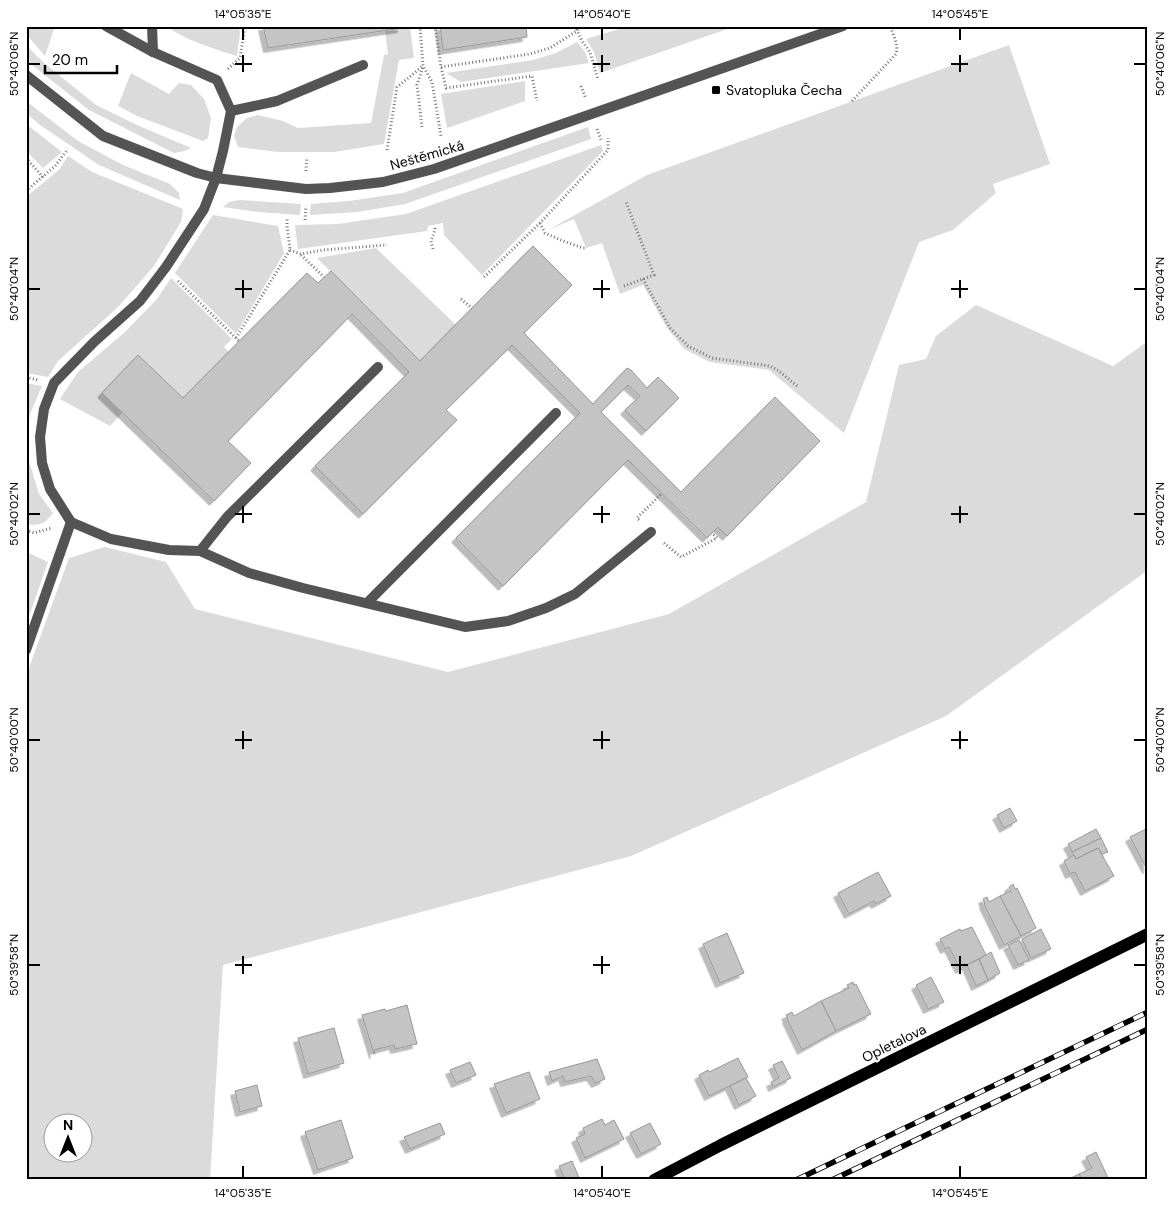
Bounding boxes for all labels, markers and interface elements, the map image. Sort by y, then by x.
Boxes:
text: 14°05'35"E [215,6,272,22]
text: 14°05'40"E [573,6,631,22]
text: 14°05'45"E [932,6,988,22]
text: 50°40'06"N [6,32,22,96]
text: 50°40'06"N [1152,32,1168,96]
scale bar [45,42,118,74]
text: 20 m [52,50,88,70]
place label: Svatopluka Čecha [726,81,842,99]
marker: Svatopluka Čecha [710,84,722,96]
street label: Neštěmická [388,136,466,174]
text: 50°40'04"N [6,257,22,321]
text: 50°40'04"N [1152,257,1168,321]
text: 50°40'02"N [6,482,22,546]
text: 50°40'02"N [1152,482,1168,546]
text: 50°40'00"N [6,707,22,773]
text: 50°40'00"N [1152,707,1168,773]
text: 50°39'58"N [6,934,22,996]
text: 50°39'58"N [1152,934,1168,996]
street label: Opletalova [859,1020,929,1066]
north arrow [42,1114,92,1164]
text: N [63,1116,73,1134]
text: 14°05'35"E [215,1185,272,1201]
text: 14°05'40"E [573,1185,631,1201]
text: 14°05'45"E [932,1185,988,1201]

